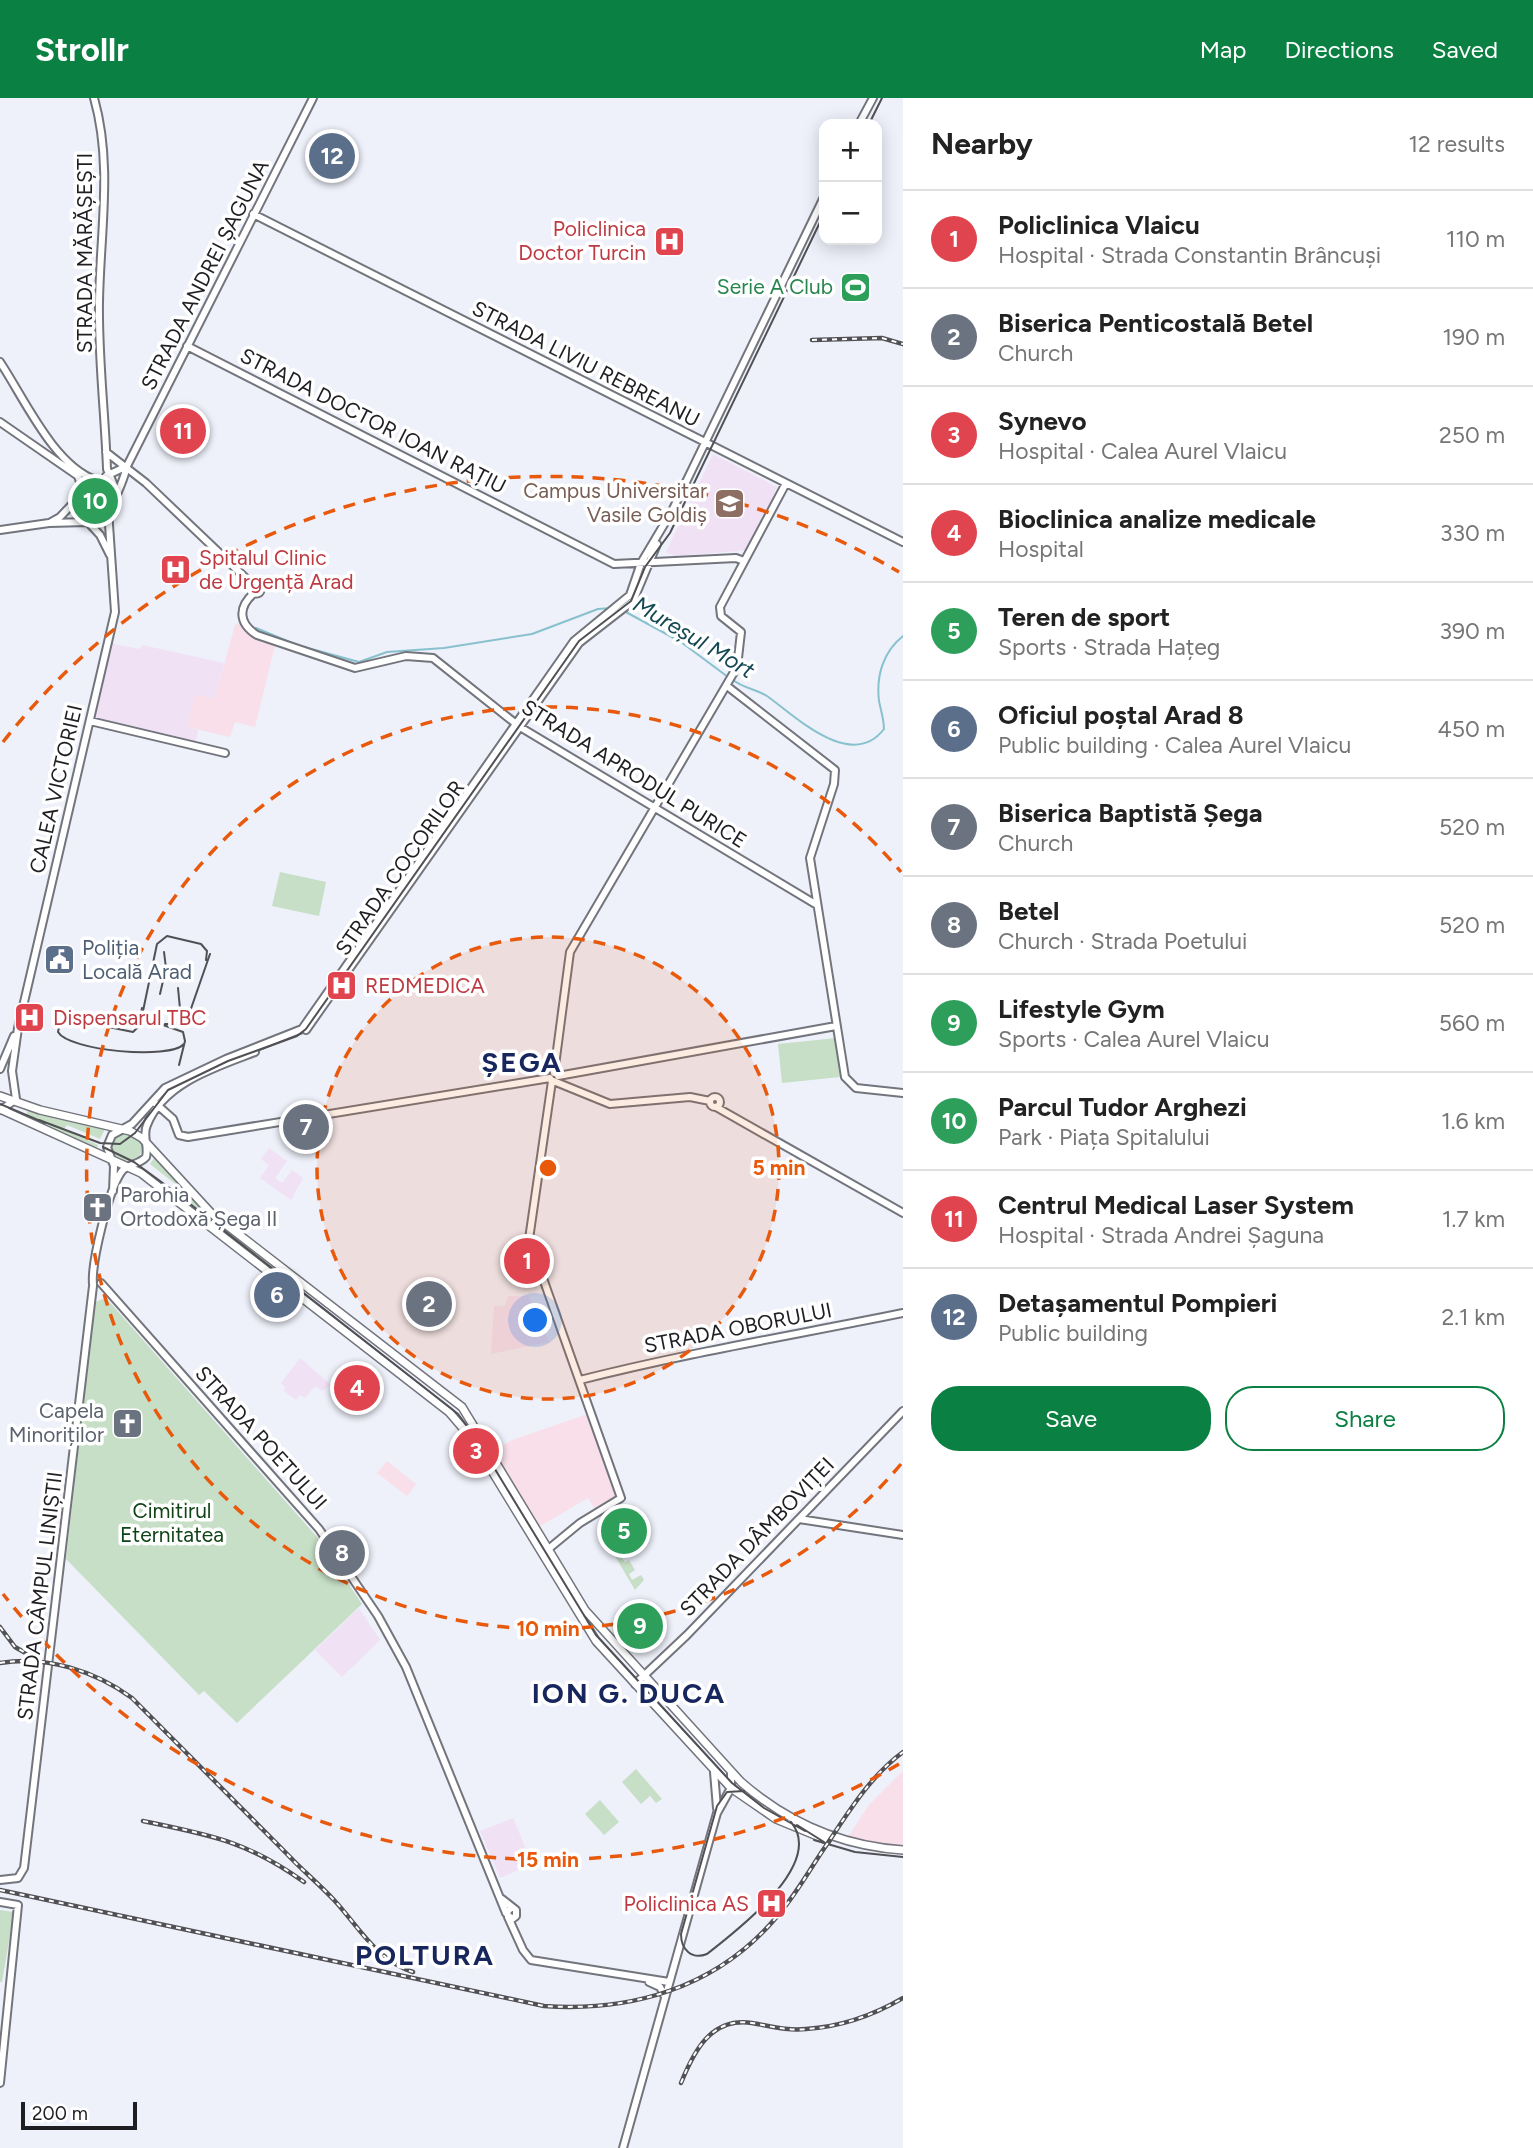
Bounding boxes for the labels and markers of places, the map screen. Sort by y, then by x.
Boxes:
pin: 12 [309,130,355,182]
place label: Policlinica Doctor Turcin [518,216,646,265]
hospital icon: Policlinica Doctor Turcin [652,224,686,258]
sports icon: Serie A Club [839,270,873,304]
place label: Serie A Club [717,274,833,299]
pin: 11 [160,405,206,457]
pin: 10 [72,475,118,527]
place label: Campus Universitar Vasile Goldiș [523,478,707,527]
school or university icon: Campus Universitar Vasile Goldiș [713,486,747,520]
place label: Spitalul Clinic de Urgență Arad [199,545,354,594]
hospital icon: Spitalul Clinic de Urgență Arad [159,553,193,587]
place label: Poliția Locală Arad [82,935,192,984]
public building icon: Poliția Locală Arad [42,943,76,977]
hospital icon: REDMEDICA [325,969,359,1003]
place label: REDMEDICA [365,973,485,998]
hospital icon: Dispensarul TBC [13,1001,47,1035]
place label: Dispensarul TBC [53,1005,206,1030]
pin: 7 [283,1101,329,1153]
centre of rings [536,1156,560,1180]
place label: Parohia Ortodoxă Șega II [120,1182,278,1231]
church icon: Parohia Ortodoxă Șega II [80,1190,114,1224]
pin: 1 [504,1235,550,1287]
pin: 6 [254,1269,300,1321]
pin: 2 [406,1278,452,1330]
pin: 4 [334,1362,380,1414]
place label: Capela Minoriților [9,1398,104,1447]
church icon: Capela Minoriților [110,1406,144,1440]
pin: 3 [453,1425,499,1477]
pin: 5 [601,1505,647,1557]
pin: 8 [319,1527,365,1579]
pin: 9 [617,1600,663,1652]
hospital icon: Policlinica AS [755,1887,789,1921]
place label: Policlinica AS [624,1891,749,1916]

